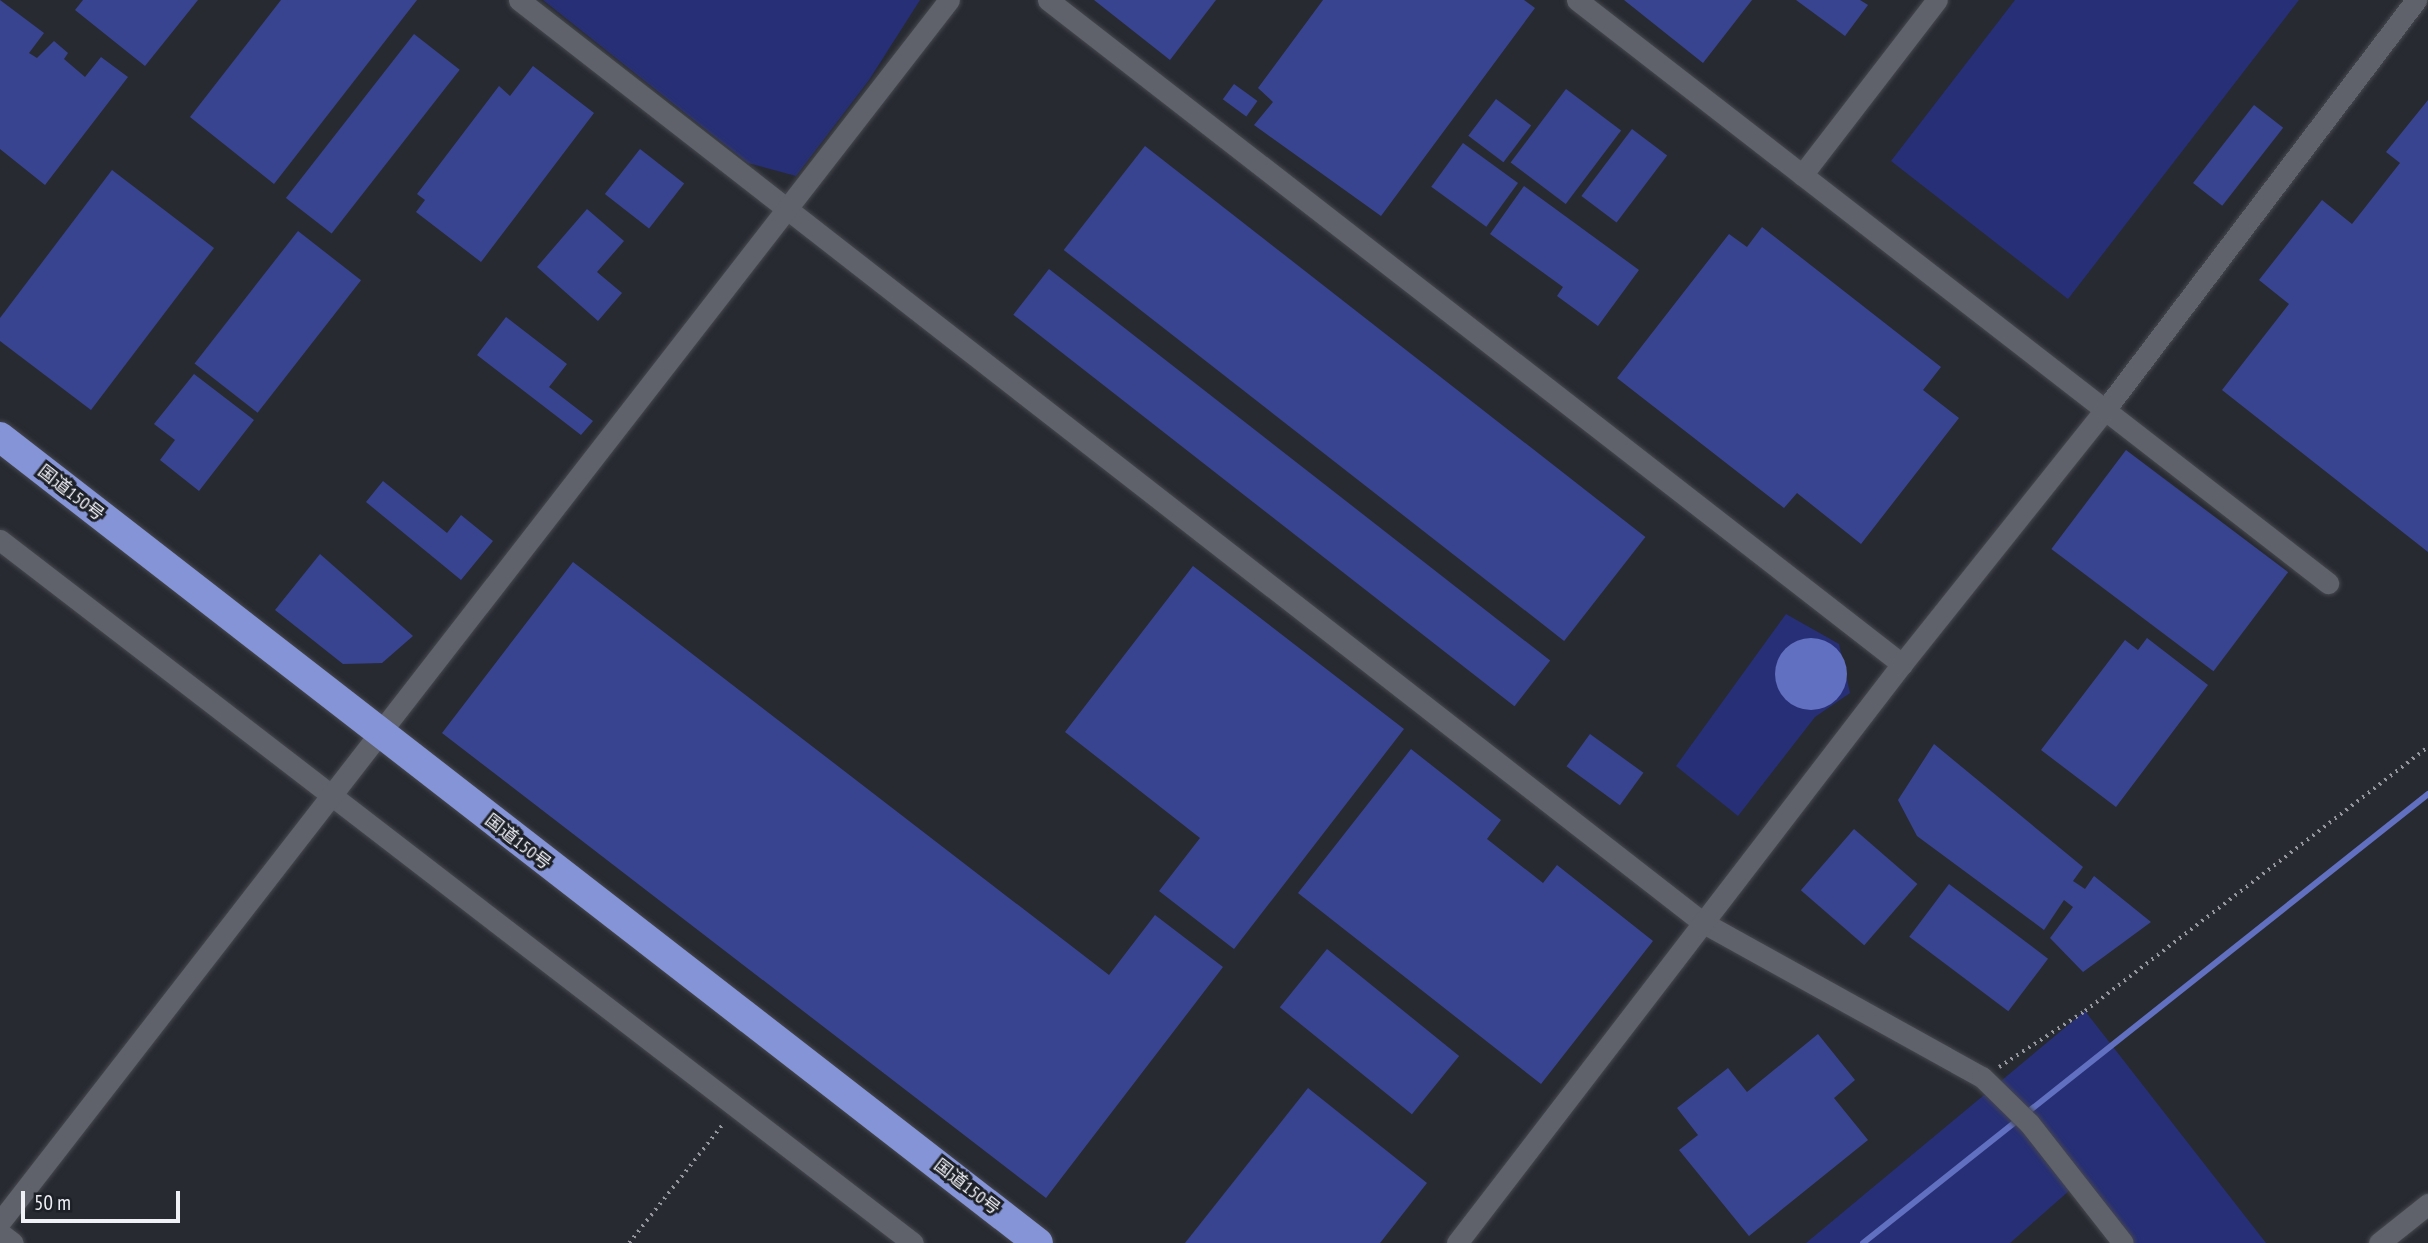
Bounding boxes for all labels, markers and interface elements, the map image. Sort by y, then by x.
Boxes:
street label: 国道150号 [34,460,108,526]
street label: 国道150号 [481,809,555,875]
street label: 国道150号 [930,1154,1004,1220]
scale bar [24,1176,184,1220]
text: 50 m [34,1189,71,1216]

